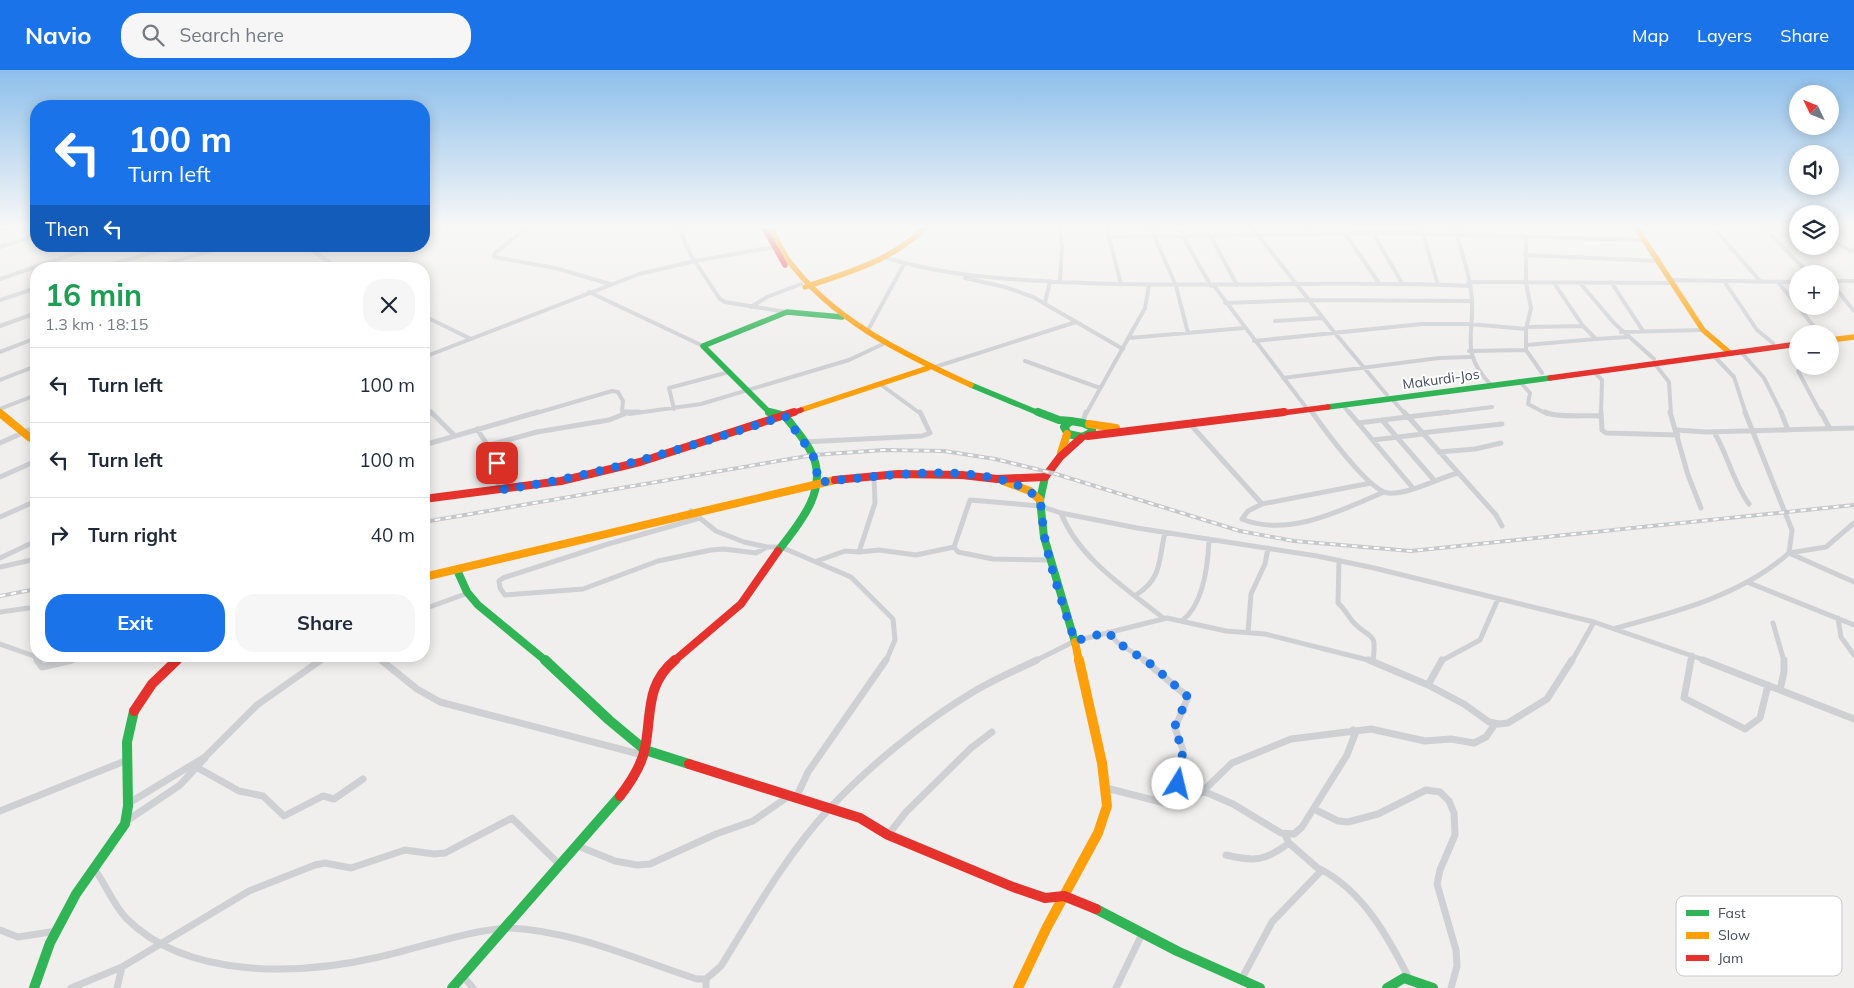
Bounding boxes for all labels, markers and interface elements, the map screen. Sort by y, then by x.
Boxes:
search box [121,13,471,58]
text: Navio [25,20,91,50]
icon: search [139,21,167,49]
text: Search here [179,23,284,47]
text: Map [1632,24,1669,47]
text: Layers [1697,24,1752,47]
text: Share [1780,24,1829,47]
north arrow [1789,85,1839,135]
map controls [1789,85,1839,375]
text: 100 m [128,117,232,161]
icon: left [45,120,110,185]
button: sound [1789,145,1839,195]
text: Turn left [128,160,211,188]
button: layers [1789,205,1839,255]
icon: left [99,215,127,243]
text: Then [45,217,89,241]
button: + [1789,265,1839,315]
text: 16 min [45,276,142,314]
button: close [363,279,415,331]
text: 1.3 km · 18:15 [45,314,148,334]
button: − [1789,325,1839,375]
street label: Makurdi-Jos [1401,365,1481,393]
icon: left [45,371,73,399]
text: Turn left [88,373,163,397]
text: 100 m [359,373,415,397]
pin [476,442,518,484]
icon: left [45,446,73,474]
text: Turn left [88,448,163,472]
text: 100 m [359,448,415,472]
icon: arrive [483,449,511,477]
icon: right [45,521,73,549]
text: Turn right [88,523,177,547]
text: 40 m [371,523,415,547]
button: Exit [45,594,225,652]
button: Share [235,594,415,652]
position arrow [1151,757,1203,809]
legend [1676,896,1842,976]
text: Fast [1718,904,1746,922]
text: Slow [1718,926,1750,944]
text: Jam [1718,949,1743,967]

